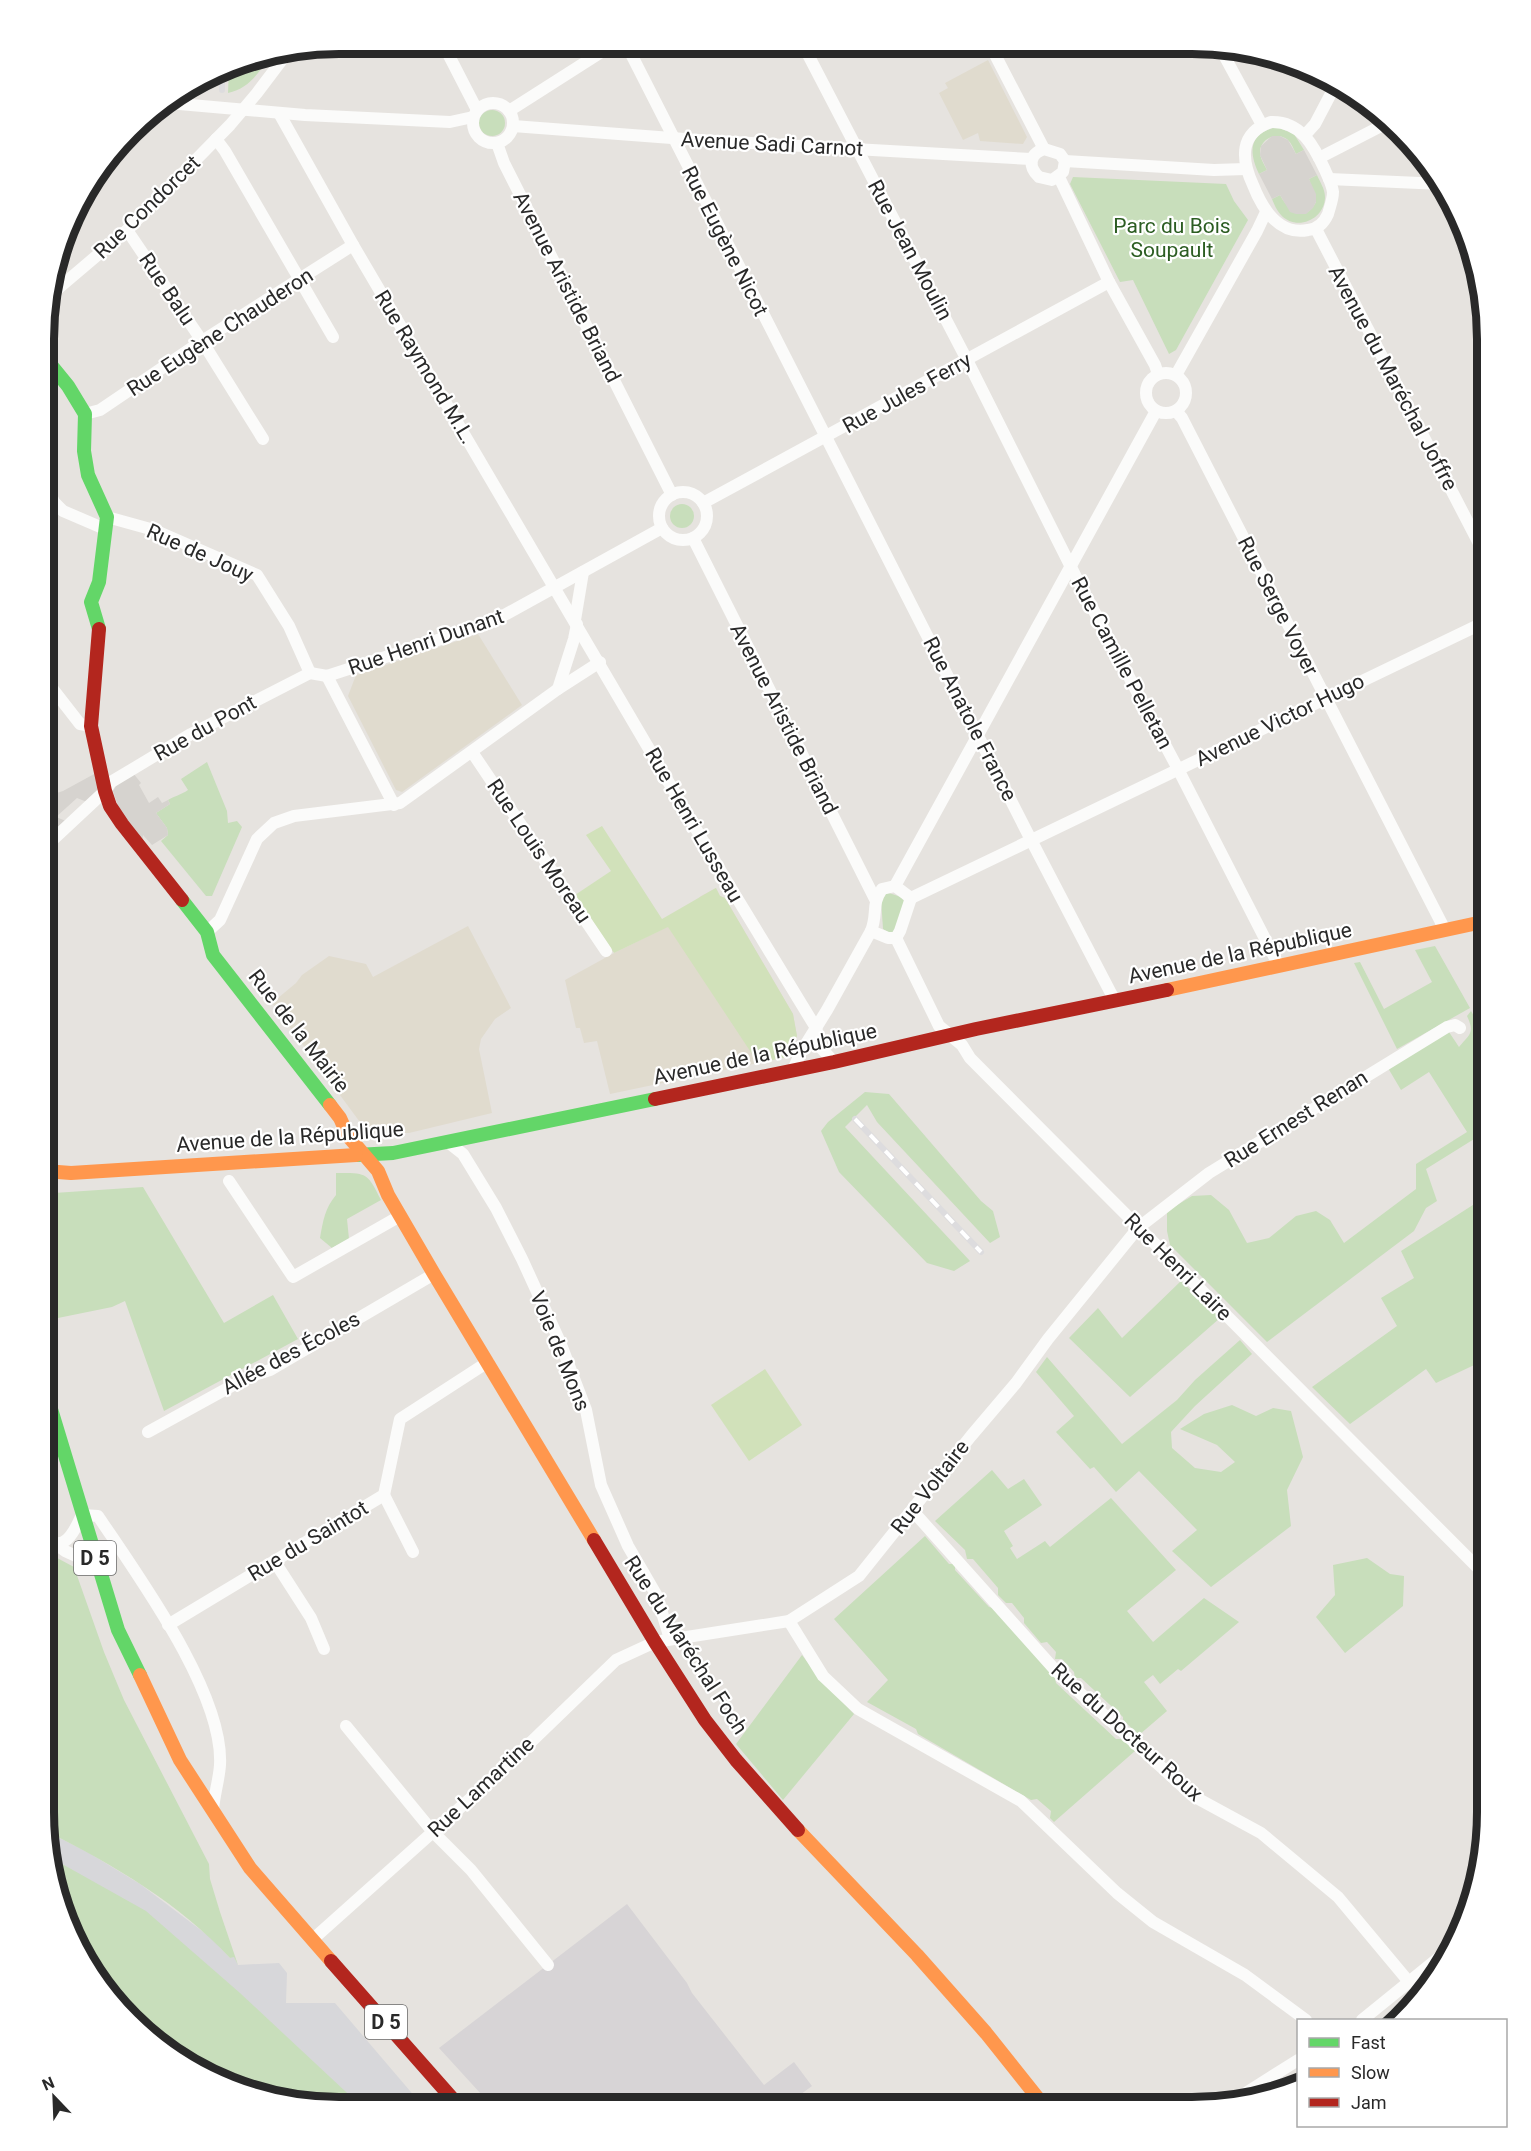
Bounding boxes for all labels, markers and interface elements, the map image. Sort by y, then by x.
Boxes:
street label: Avenue Sadi Carnot [680,127,864,161]
street label: Rue Condorcet [89,150,205,264]
street label: Rue Eugène Nicot [677,162,773,320]
street label: Rue Jean Moulin [863,176,957,324]
street label: Avenue Aristide Briand [508,188,626,386]
park label: Parc du Bois Soupault [1113,214,1231,262]
street label: Rue Balu [134,248,200,330]
street label: Avenue du Maréchal Joffre [1324,262,1462,494]
street label: Rue Eugène Chauderon [123,263,317,401]
street label: Rue Raymond M.L. [370,286,480,448]
street label: Rue Jules Ferry [839,348,975,438]
street label: Rue de Jouy [143,519,257,587]
street label: Rue Serge Voyer [1233,533,1323,679]
street label: Rue Camille Pelletan [1066,573,1178,753]
street label: Rue Henri Dunant [345,604,507,680]
street label: Avenue Aristide Briand [725,620,843,818]
street label: Rue Anatole France [918,633,1022,805]
street label: Avenue Victor Hugo [1192,669,1368,771]
street label: Rue du Pont [150,690,260,766]
street label: Rue Henri Lusseau [640,744,748,906]
street label: Rue Louis Moreau [482,775,596,927]
street label: Avenue de la République [1126,918,1354,988]
street label: Rue de la Mairie [244,965,354,1097]
street label: Avenue de la République [651,1019,879,1089]
street label: Rue Ernest Renan [1220,1065,1372,1173]
street label: Avenue de la République [175,1117,405,1157]
street label: Rue Henri Laire [1119,1208,1237,1326]
street label: Voie de Mons [525,1288,595,1414]
street label: Allée des Écoles [218,1307,364,1399]
street label: Rue Voltaire [886,1435,974,1539]
street label: Rue du Saintot [244,1496,372,1586]
road number: D 5 [74,1541,116,1575]
street label: Rue du Maréchal Foch [619,1551,753,1739]
street label: Rue du Docteur Roux [1046,1658,1208,1806]
street label: Rue Lamartine [423,1732,539,1842]
road number: D 5 [365,2005,407,2039]
legend [1297,2019,1507,2127]
text: Fast [1351,2032,1386,2053]
text: Slow [1351,2062,1390,2083]
north arrow [24,2067,84,2127]
text: N [39,2073,57,2095]
text: Jam [1351,2092,1387,2113]

